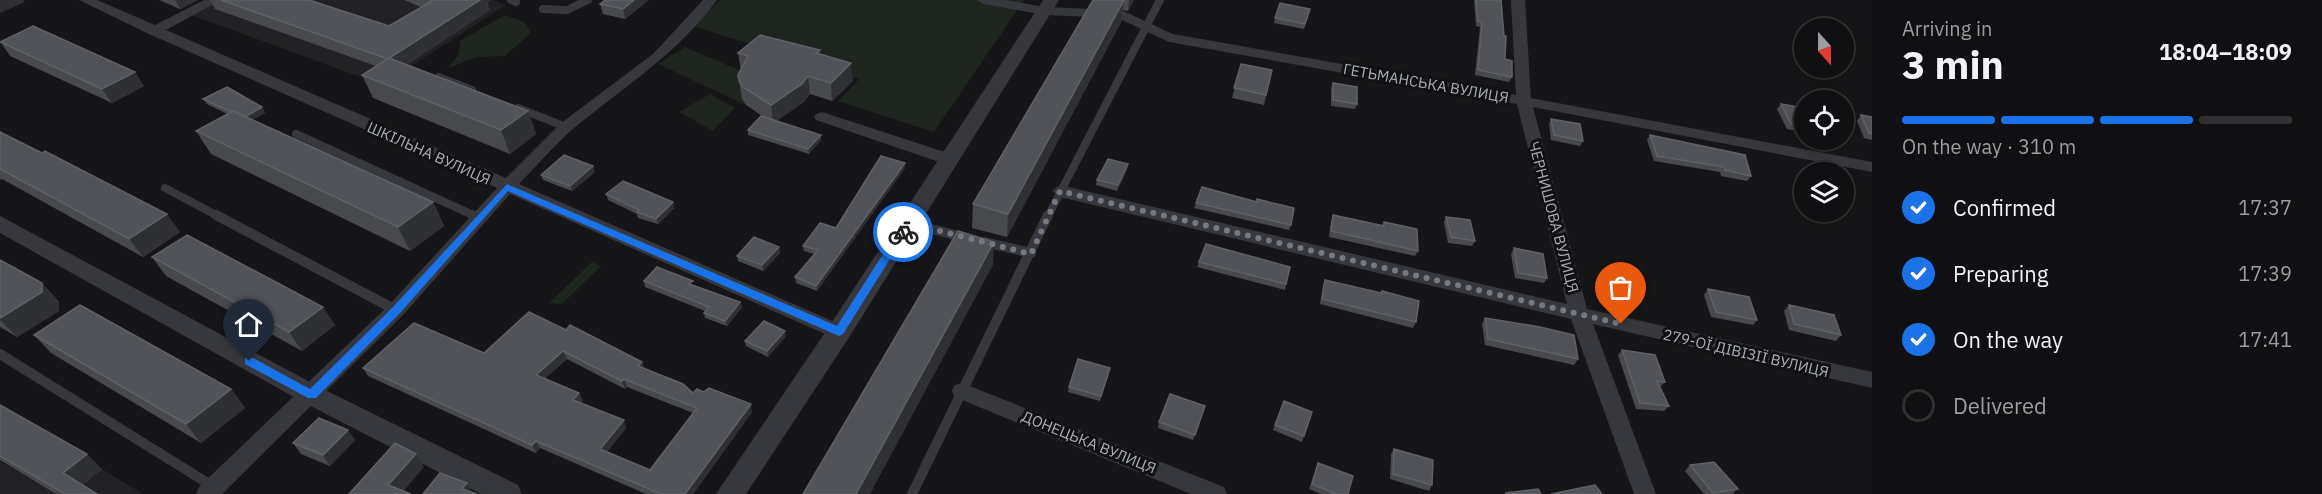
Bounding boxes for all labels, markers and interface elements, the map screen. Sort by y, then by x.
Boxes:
text: Arriving in [1902,15,1992,42]
north arrow [1794,18,1854,78]
map controls [1794,18,1854,222]
text: 18:04–18:09 [2159,37,2292,66]
text: 3 min [1902,39,2004,90]
street label: ГЕТЬМАНСЬКА ВУЛИЦЯ [1342,59,1510,107]
button: locate [1794,90,1854,150]
street label: ШКІЛЬНА ВУЛИЦЯ [364,117,494,189]
text: On the way · 310 m [1902,133,2076,160]
street label: ЧЕРНИШОВА ВУЛИЦЯ [1525,139,1583,295]
button: layers [1794,162,1854,222]
icon: check [1902,191,1935,224]
text: Confirmed [1953,193,2056,222]
text: 17:37 [2238,194,2292,221]
courier [873,202,933,262]
icon: bike [887,216,920,249]
icon: check [1902,257,1935,290]
text: Preparing [1953,259,2048,288]
text: 17:39 [2238,260,2292,287]
pin [1595,262,1646,324]
icon: bag [1604,271,1637,304]
pin [223,299,274,361]
icon: home [232,308,265,341]
icon: check [1902,323,1935,356]
street label: 279-ОЇ ДІВІЗІЇ ВУЛИЦЯ [1661,325,1831,381]
text: On the way [1953,325,2063,354]
text: 17:41 [2238,326,2292,353]
text: Delivered [1953,391,2047,420]
street label: ДОНЕЦЬКА ВУЛИЦЯ [1019,406,1159,478]

